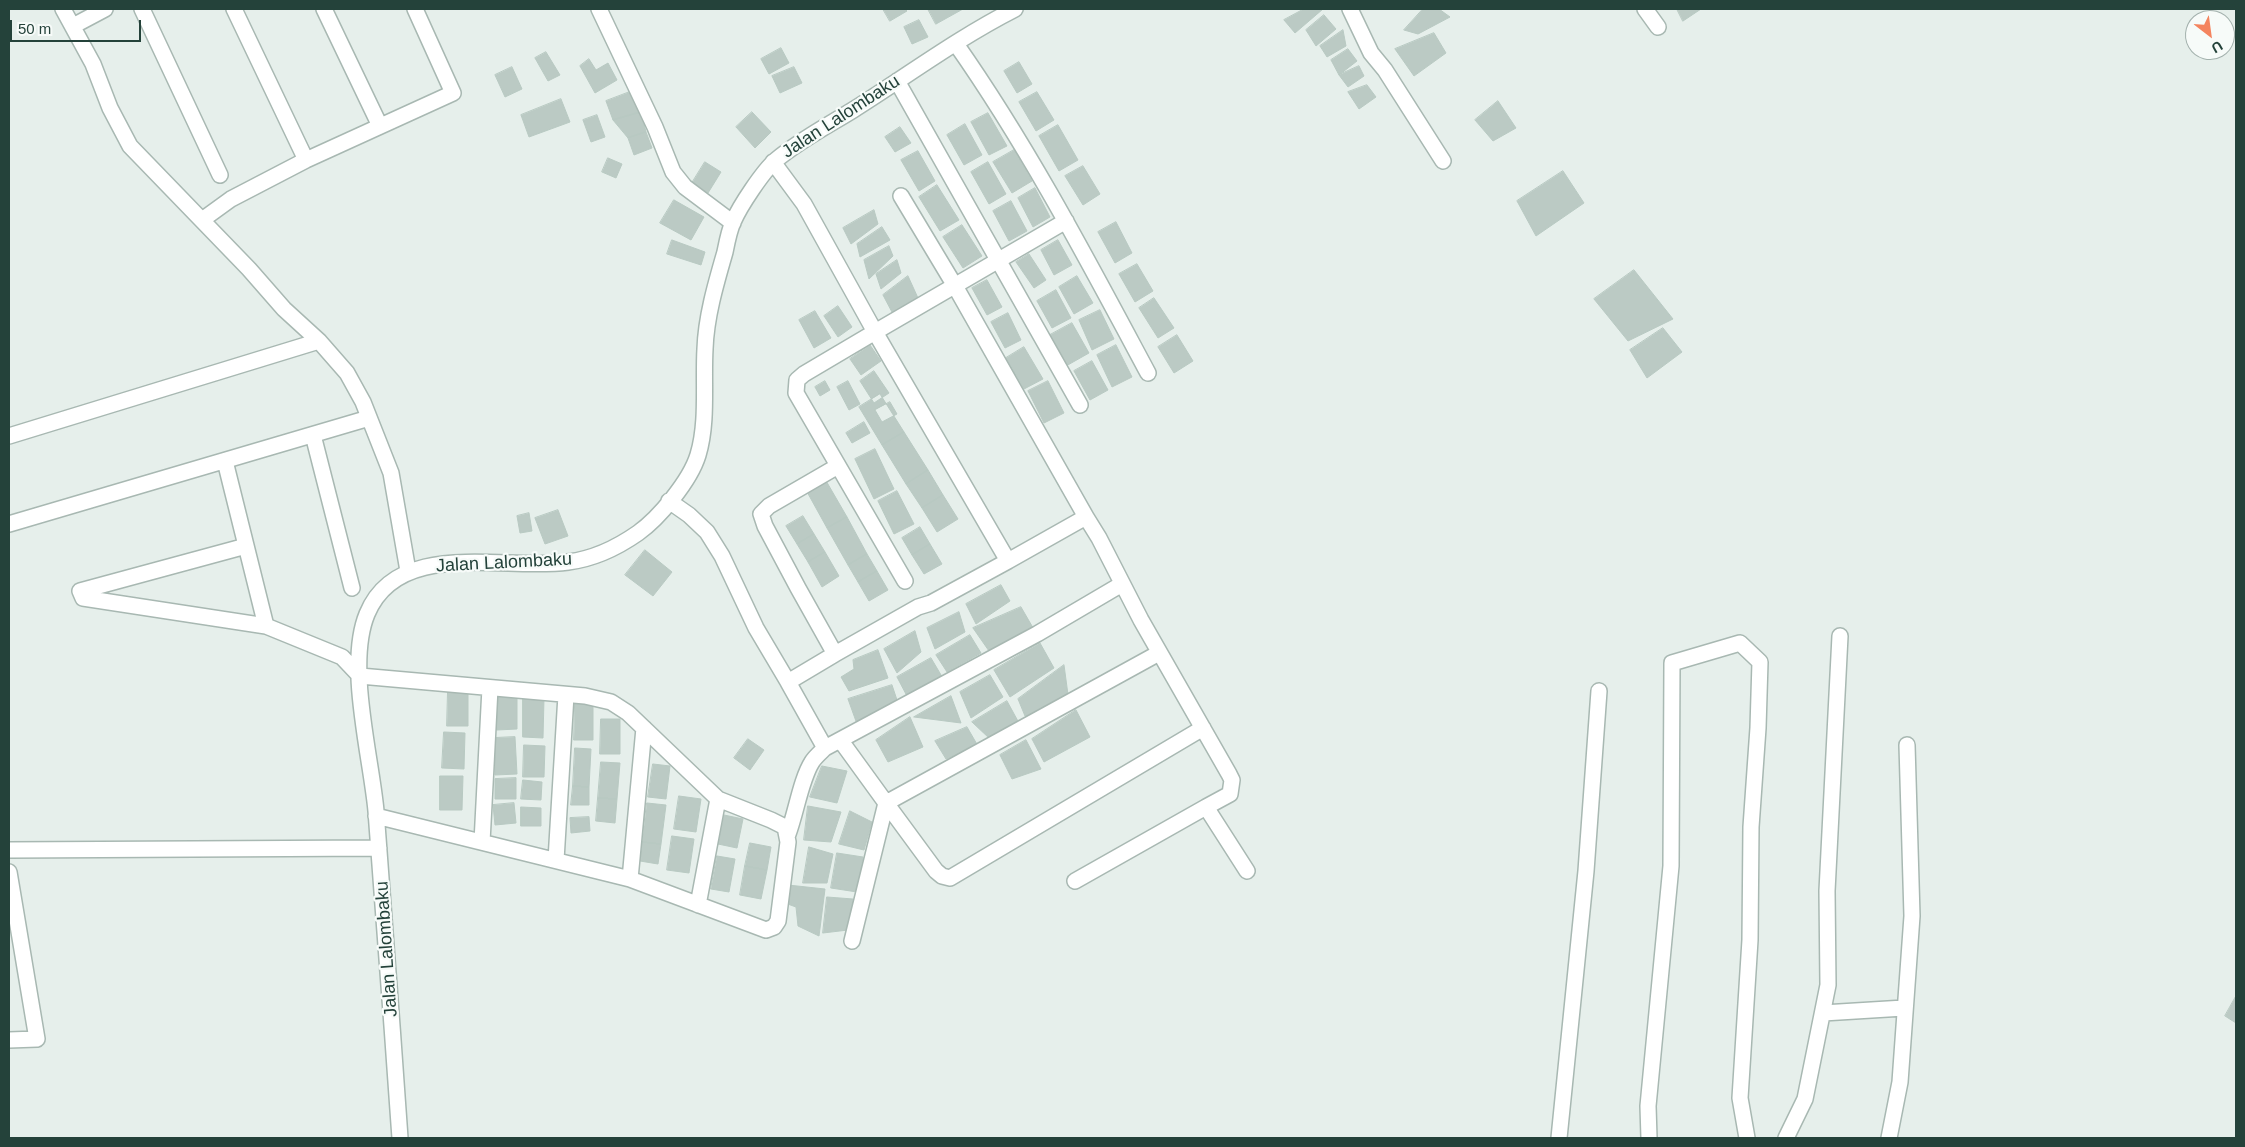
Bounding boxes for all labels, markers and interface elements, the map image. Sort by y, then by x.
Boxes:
scale bar [12,10,144,42]
north arrow [2185,10,2235,60]
text: 50 m [18,20,51,37]
text: U [2209,38,2225,57]
street label: Jalan Lalombaku [778,71,904,163]
street label: Jalan Lalombaku [435,549,573,577]
street label: Jalan Lalombaku [371,880,403,1018]

